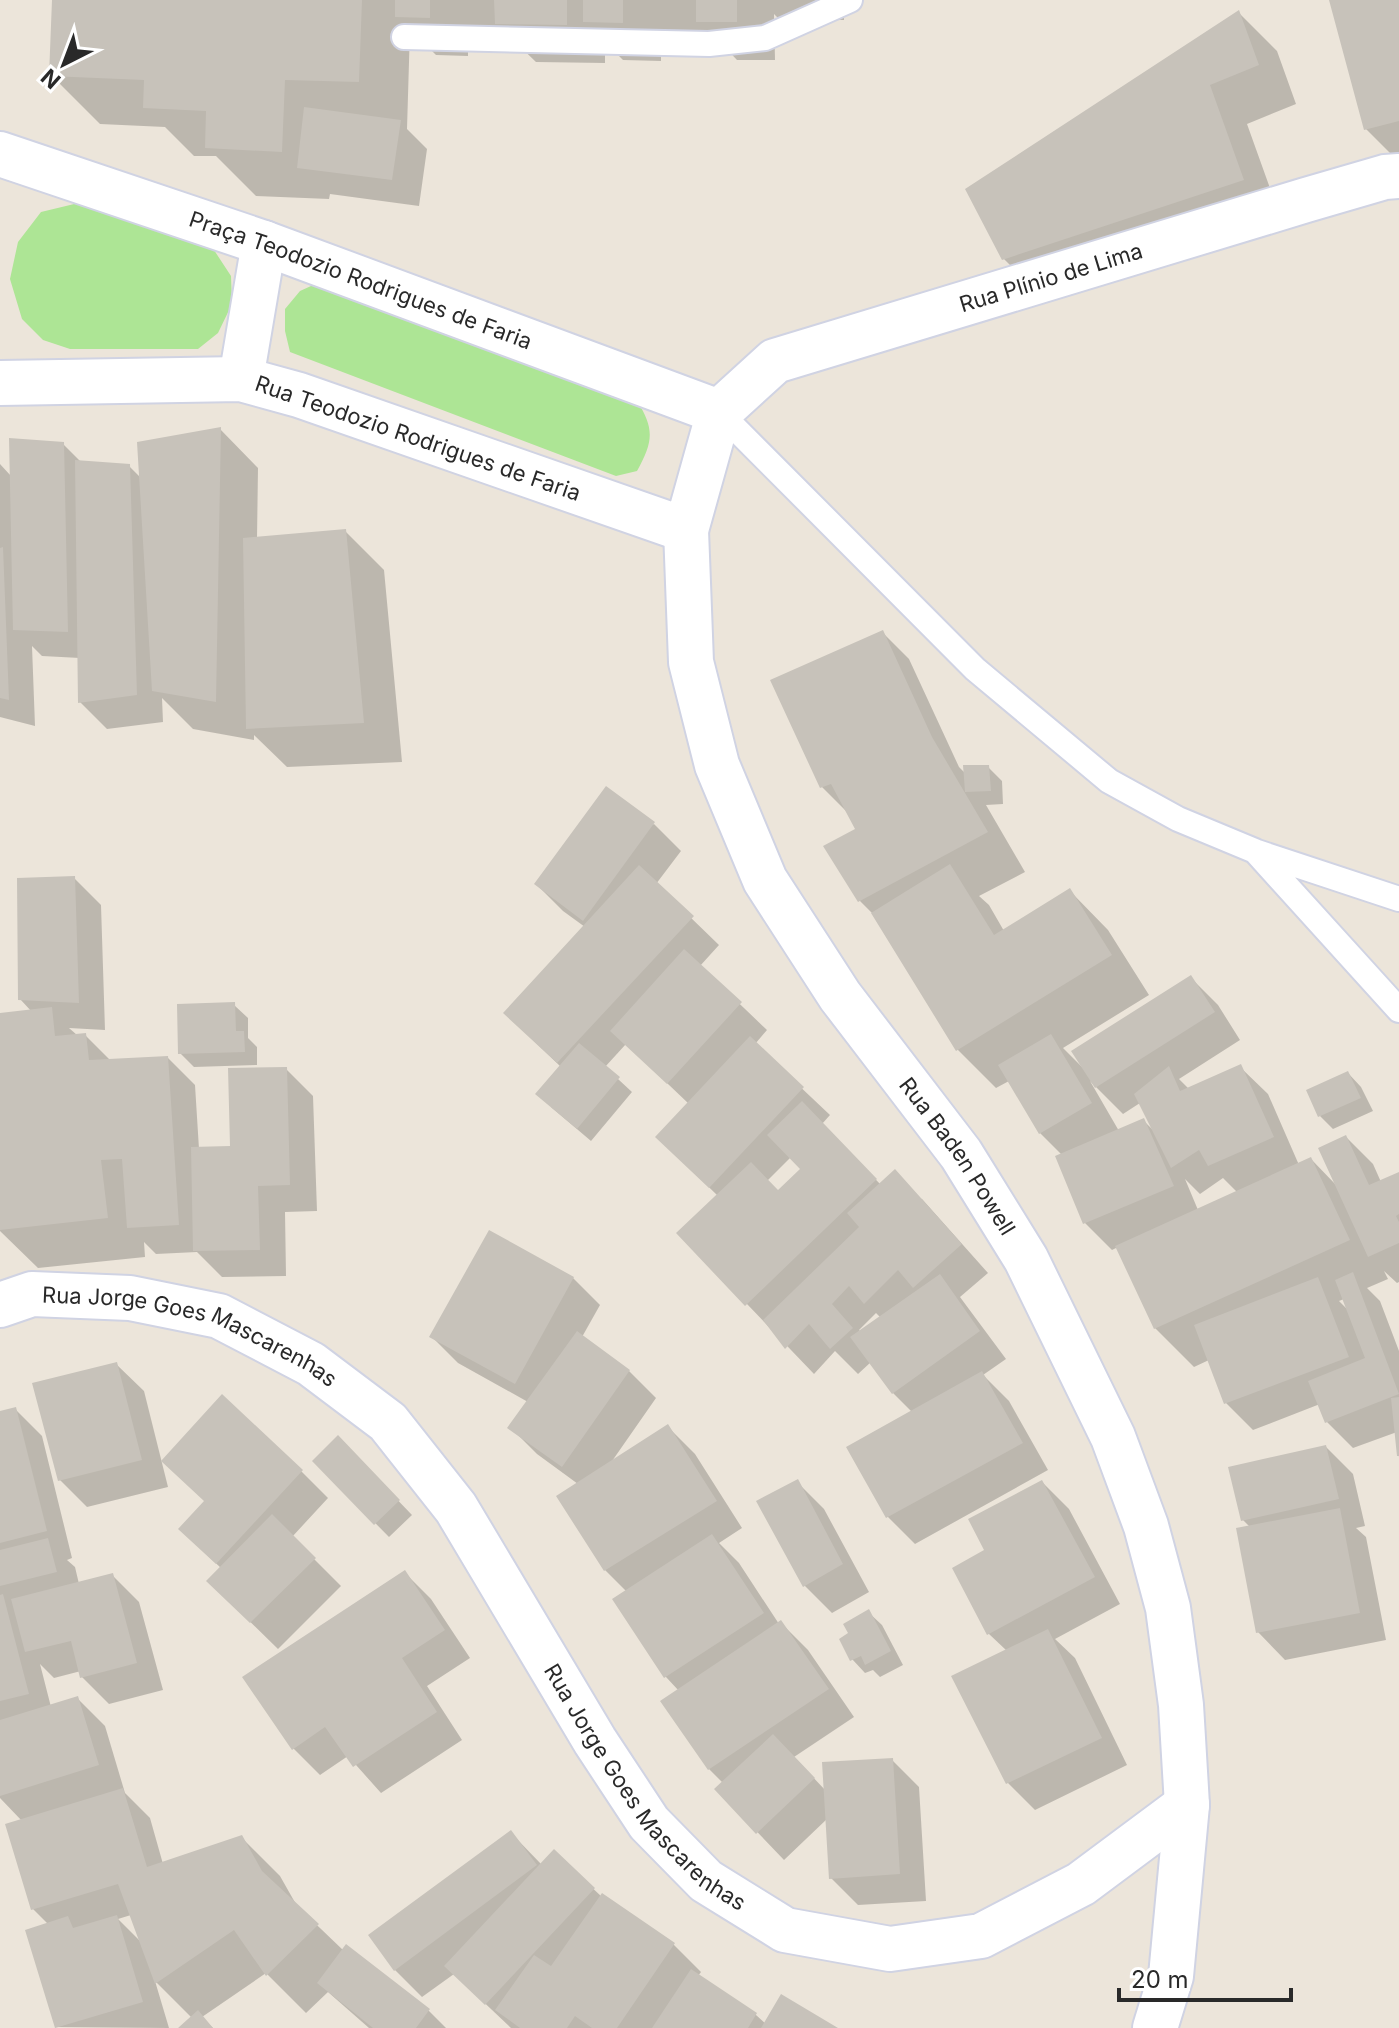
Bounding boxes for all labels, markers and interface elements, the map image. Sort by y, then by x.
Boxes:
north arrow [24,24,104,104]
text: N [36,64,66,94]
street label: Praça Teodozio Rodrigues de Faria [186,206,536,354]
street label: Rua Plínio de Lima [956,237,1146,317]
street label: Rua Teodozio Rodrigues de Faria [252,370,584,506]
street label: Rua Baden Powell [894,1072,1021,1240]
street label: Rua Jorge Goes Mascarenhas [42,1281,342,1392]
street label: Rua Jorge Goes Mascarenhas [539,1659,751,1916]
scale bar [1119,1952,1291,2002]
text: 20 m [1131,1965,1189,1994]

